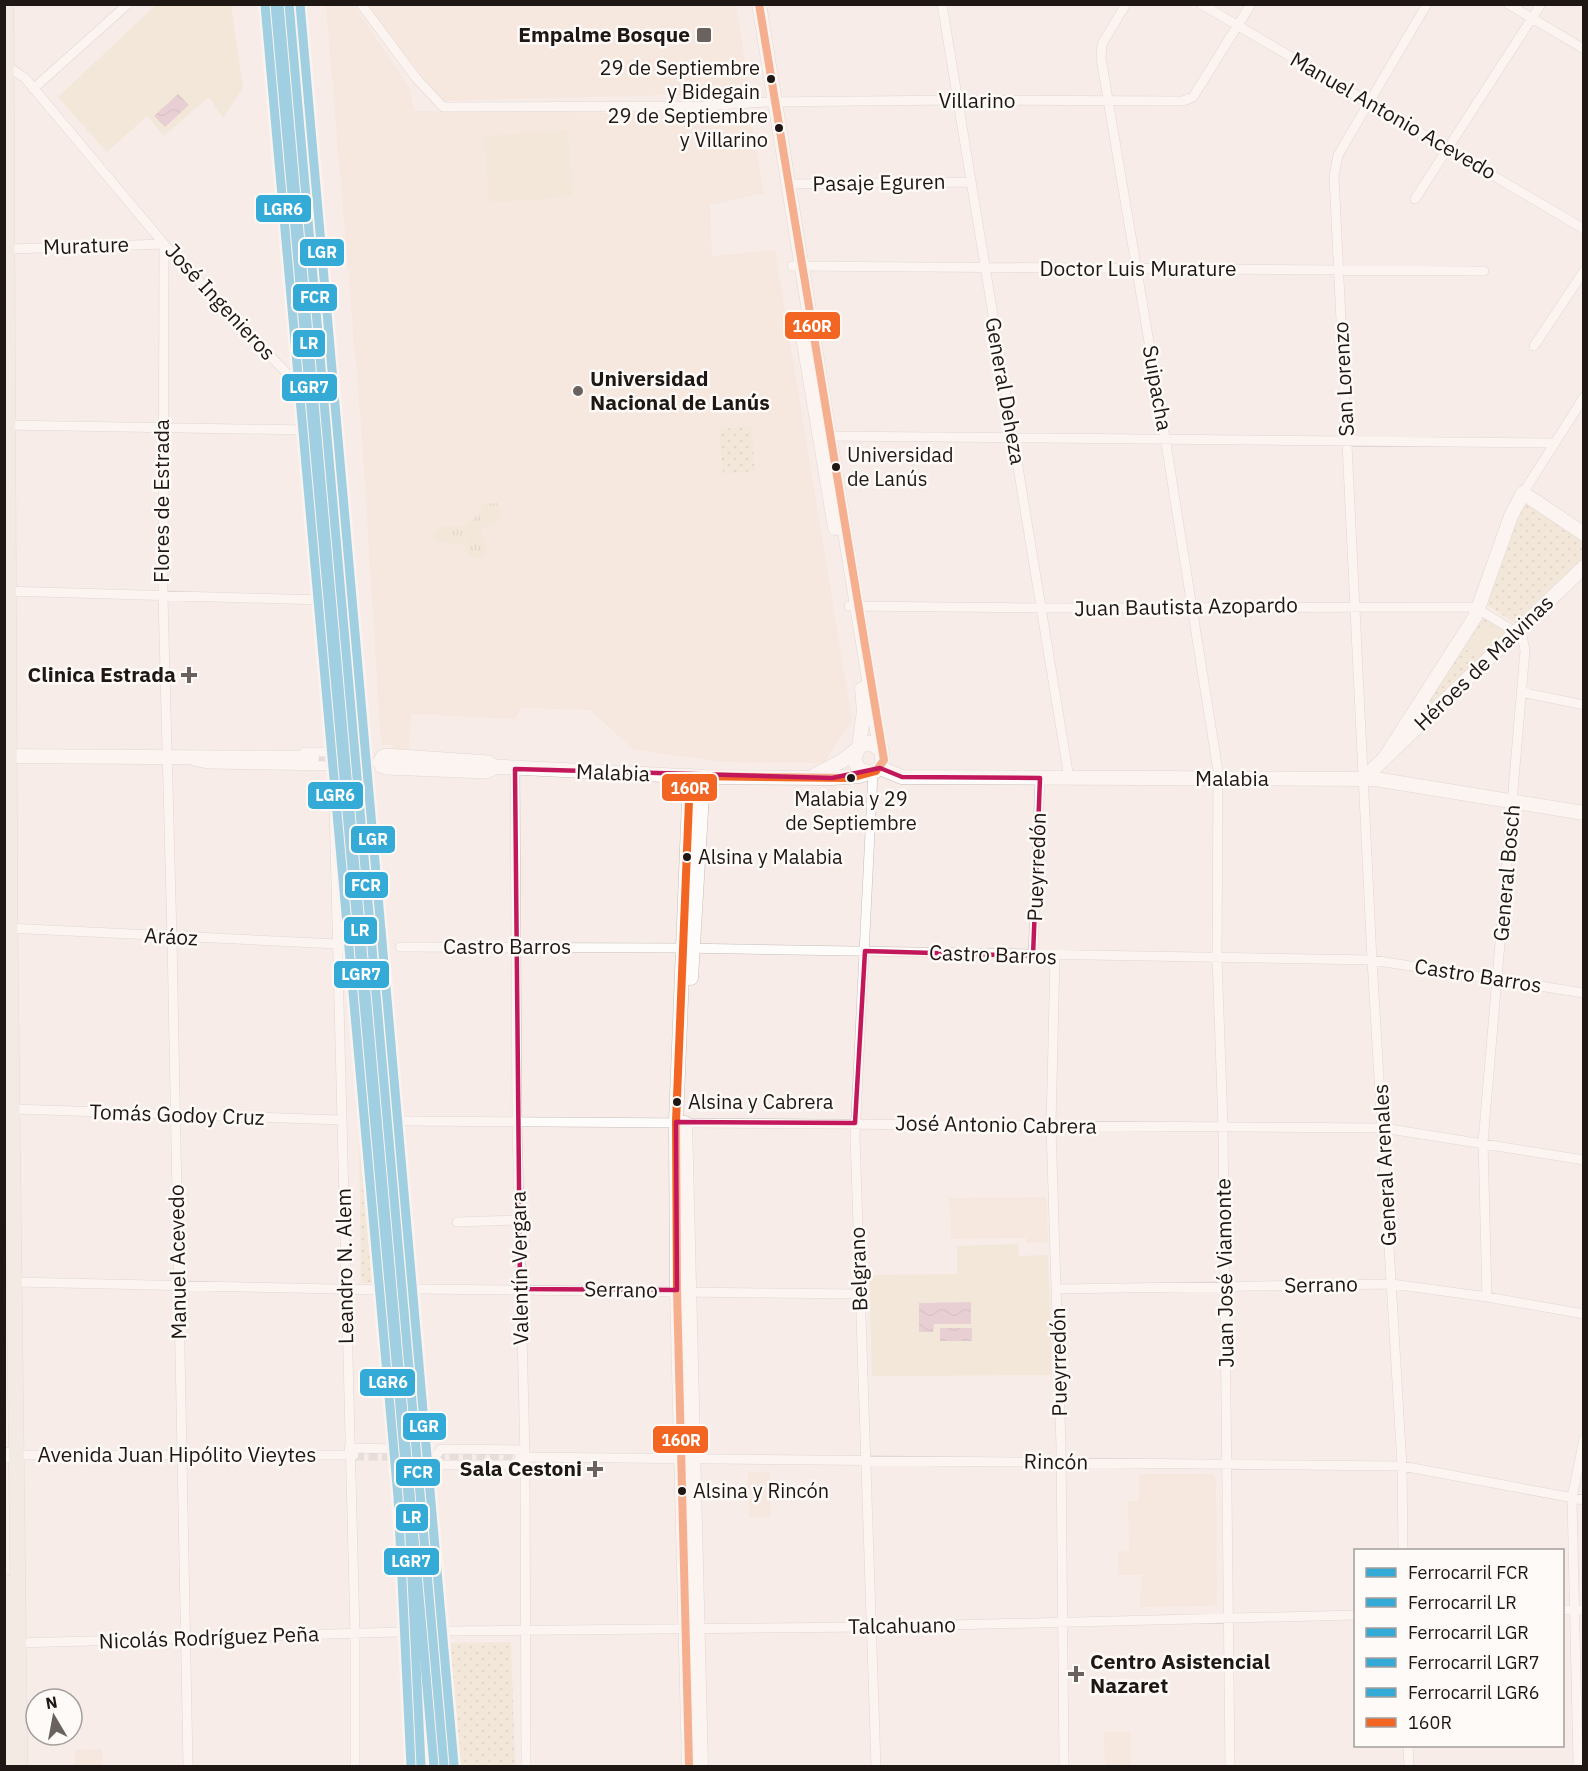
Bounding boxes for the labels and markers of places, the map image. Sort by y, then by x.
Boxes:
place label: Empalme Bosque [518,20,690,48]
marker: Empalme Bosque [695,26,713,44]
place label: 29 de Septiembre y Bidegain [600,54,760,105]
marker: 29 de Septiembre y Bidegain [765,73,777,85]
place label: 29 de Septiembre y Villarino [608,102,768,153]
marker: 29 de Septiembre y Villarino [773,122,785,134]
place label: Universidad Nacional de Lanús [590,364,770,416]
marker: Universidad Nacional de Lanús [571,384,585,398]
place label: Universidad de Lanús [847,441,954,492]
marker: Universidad de Lanús [830,461,842,473]
place label: Clinica Estrada [28,660,176,688]
marker: Clinica Estrada [180,666,198,684]
marker: Malabia y 29 de Septiembre [845,772,857,784]
place label: Malabia y 29 de Septiembre [785,785,917,836]
place label: Alsina y Malabia [698,843,843,870]
marker: Alsina y Malabia [681,851,693,863]
place label: Alsina y Cabrera [688,1088,834,1115]
marker: Alsina y Cabrera [671,1096,683,1108]
place label: Sala Cestoni [459,1454,582,1482]
marker: Sala Cestoni [586,1460,604,1478]
place label: Alsina y Rincón [693,1477,829,1504]
marker: Alsina y Rincón [676,1485,688,1497]
place label: Centro Asistencial Nazaret [1090,1647,1270,1699]
marker: Centro Asistencial Nazaret [1067,1665,1085,1683]

